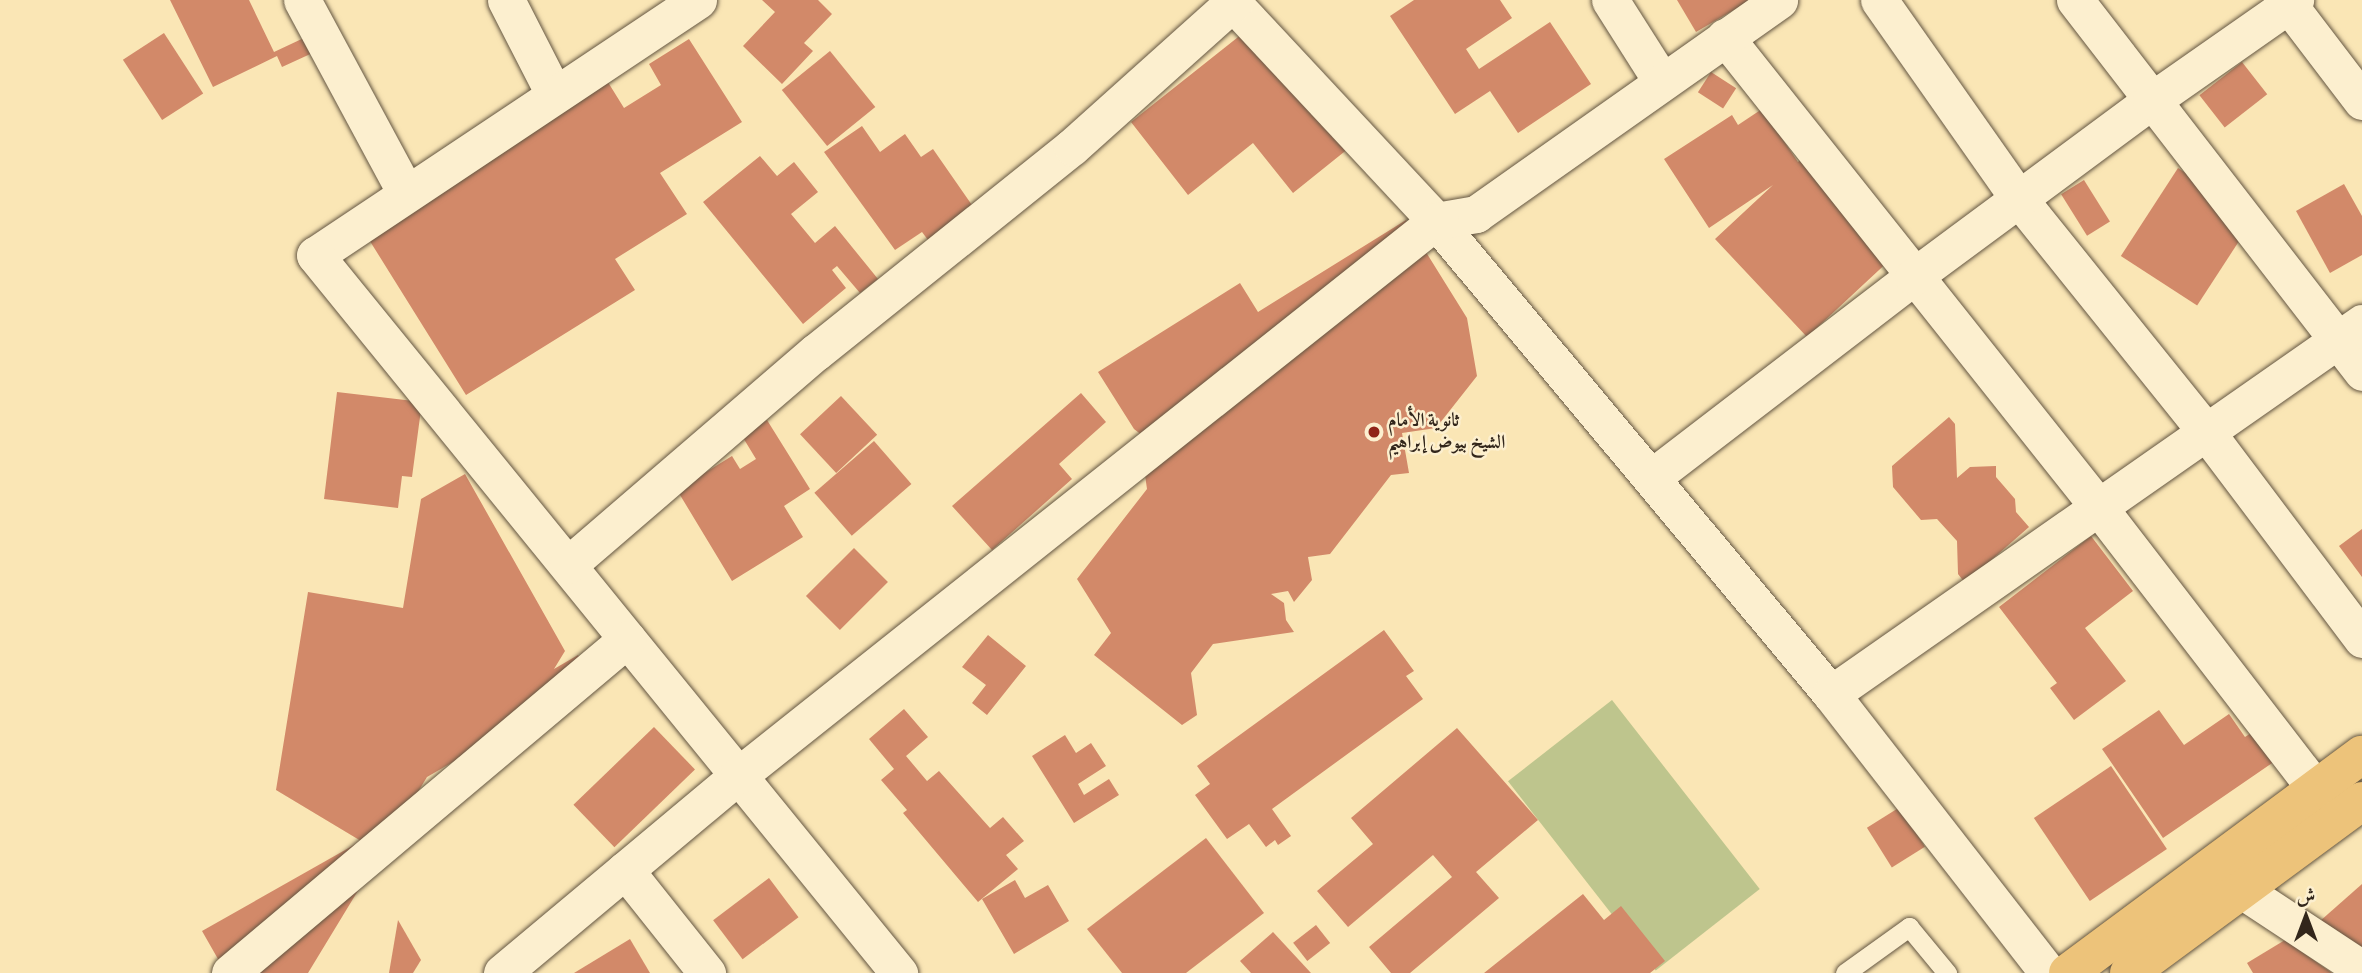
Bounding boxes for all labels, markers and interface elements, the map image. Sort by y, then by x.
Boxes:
place label: ثانوية الأمام الشيخ بيوض إبراهيم [1388,410,1505,454]
marker: ثانوية الأمام الشيخ بيوض إبراهيم [1366,424,1382,440]
north arrow [2271,882,2341,952]
text: ش [2297,883,2315,909]

